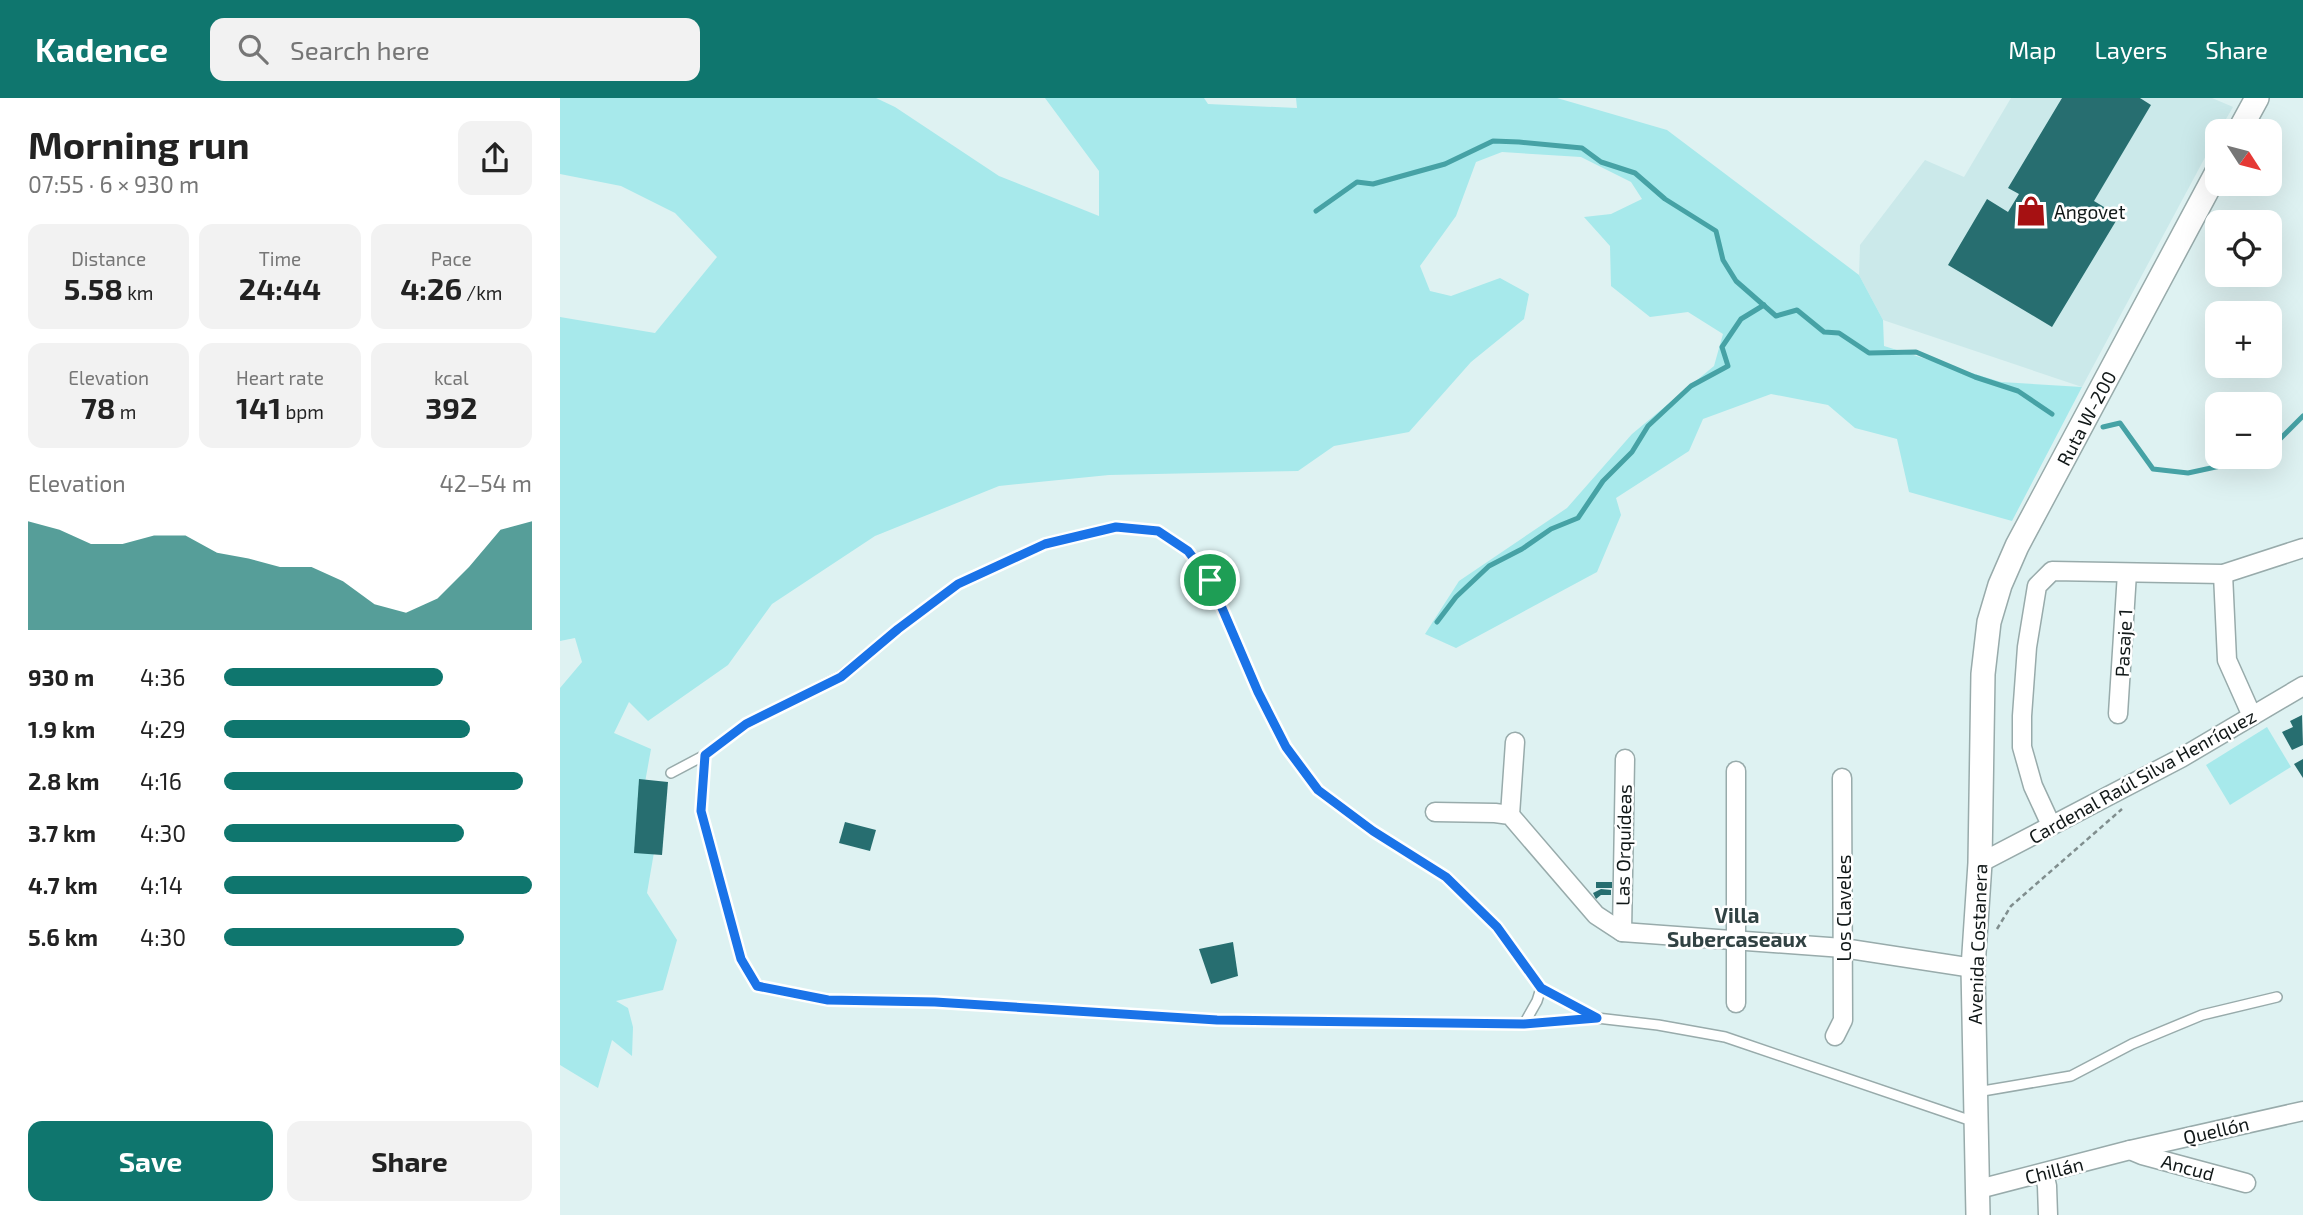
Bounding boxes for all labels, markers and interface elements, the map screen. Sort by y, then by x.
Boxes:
search box [210,18,700,81]
text: Kadence [35,29,168,69]
icon: search [234,30,272,68]
text: Search here [290,34,430,65]
text: Map [2008,35,2056,64]
text: Layers [2094,35,2167,64]
text: Share [2205,35,2268,64]
north arrow [2205,119,2282,196]
map controls [2205,119,2282,469]
text: Morning run [28,121,249,167]
button: share [458,121,532,195]
text: 07:55 · 6 × 930 m [28,170,199,198]
shop icon: Angovet [2014,194,2048,228]
place label: Angovet [2054,200,2125,223]
button: locate [2205,210,2282,287]
text: Distance [71,247,146,270]
text: Time [259,247,301,270]
text: Pace [431,247,472,270]
text: 5.58 [64,270,123,306]
text: 24:44 [239,270,321,306]
text: 4:26 [400,270,462,306]
text: km [123,281,154,304]
text: /km [462,281,502,304]
button: + [2205,301,2282,378]
text: Elevation [68,366,149,389]
text: Heart rate [236,366,324,389]
text: kcal [434,366,469,389]
street label: Ruta W-200 [2051,367,2121,469]
text: 78 [81,389,115,425]
text: 141 [236,389,281,425]
text: 392 [425,389,477,425]
button: − [2205,392,2282,469]
text: m [115,400,136,423]
text: bpm [281,400,324,423]
text: Elevation [28,469,126,497]
text: 42–54 m [440,469,532,497]
pin [1180,550,1240,610]
icon: arrive [1191,561,1229,599]
street label: Pasaje 1 [2110,608,2136,678]
text: 930 m [28,663,94,691]
text: 4:36 [140,663,186,691]
street label: Cardenal Raúl Silva Henríquez [2024,704,2260,848]
text: 1.9 km [28,715,95,743]
text: 4:29 [140,715,186,743]
text: 2.8 km [28,767,99,795]
text: 4:16 [140,767,182,795]
street label: Las Orquídeas [1610,784,1636,906]
text: 3.7 km [28,819,96,847]
text: 4:30 [140,819,186,847]
street label: Los Claveles [1832,855,1855,961]
street label: Avenida Costanera [1963,863,1991,1025]
text: 4.7 km [28,871,98,899]
text: 4:14 [140,871,183,899]
district label: Villa Subercaseaux [1667,902,1807,951]
text: 5.6 km [28,923,98,951]
text: 4:30 [140,923,186,951]
street label: Quellón [2181,1111,2251,1149]
button: Save [28,1121,273,1201]
button: Share [287,1121,532,1201]
street label: Ancud [2159,1149,2217,1185]
street label: Chillán [2022,1152,2086,1188]

